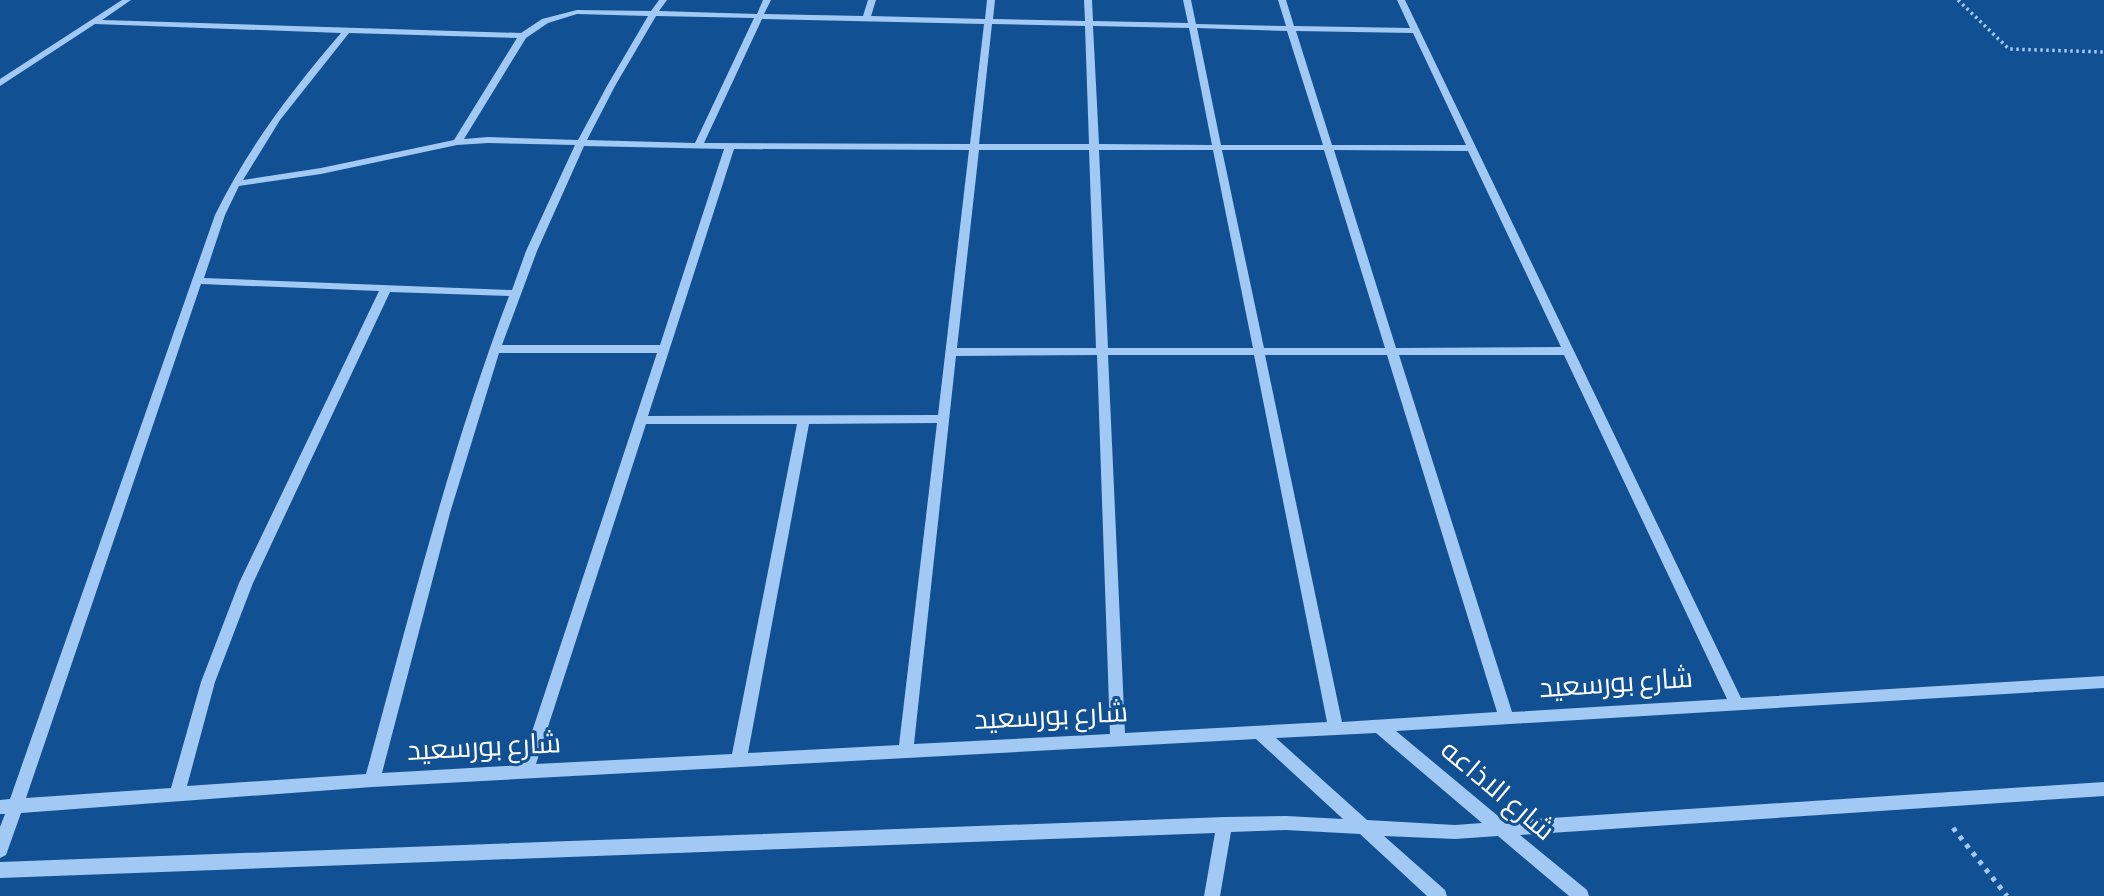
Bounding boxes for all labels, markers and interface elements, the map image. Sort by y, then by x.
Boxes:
street label: شارع بورسعيد [1538,664,1694,706]
street label: شارع بورسعيد [973,698,1129,738]
street label: شارع بورسعيد [406,729,562,769]
street label: شارع الاذاعه [1433,735,1560,848]

